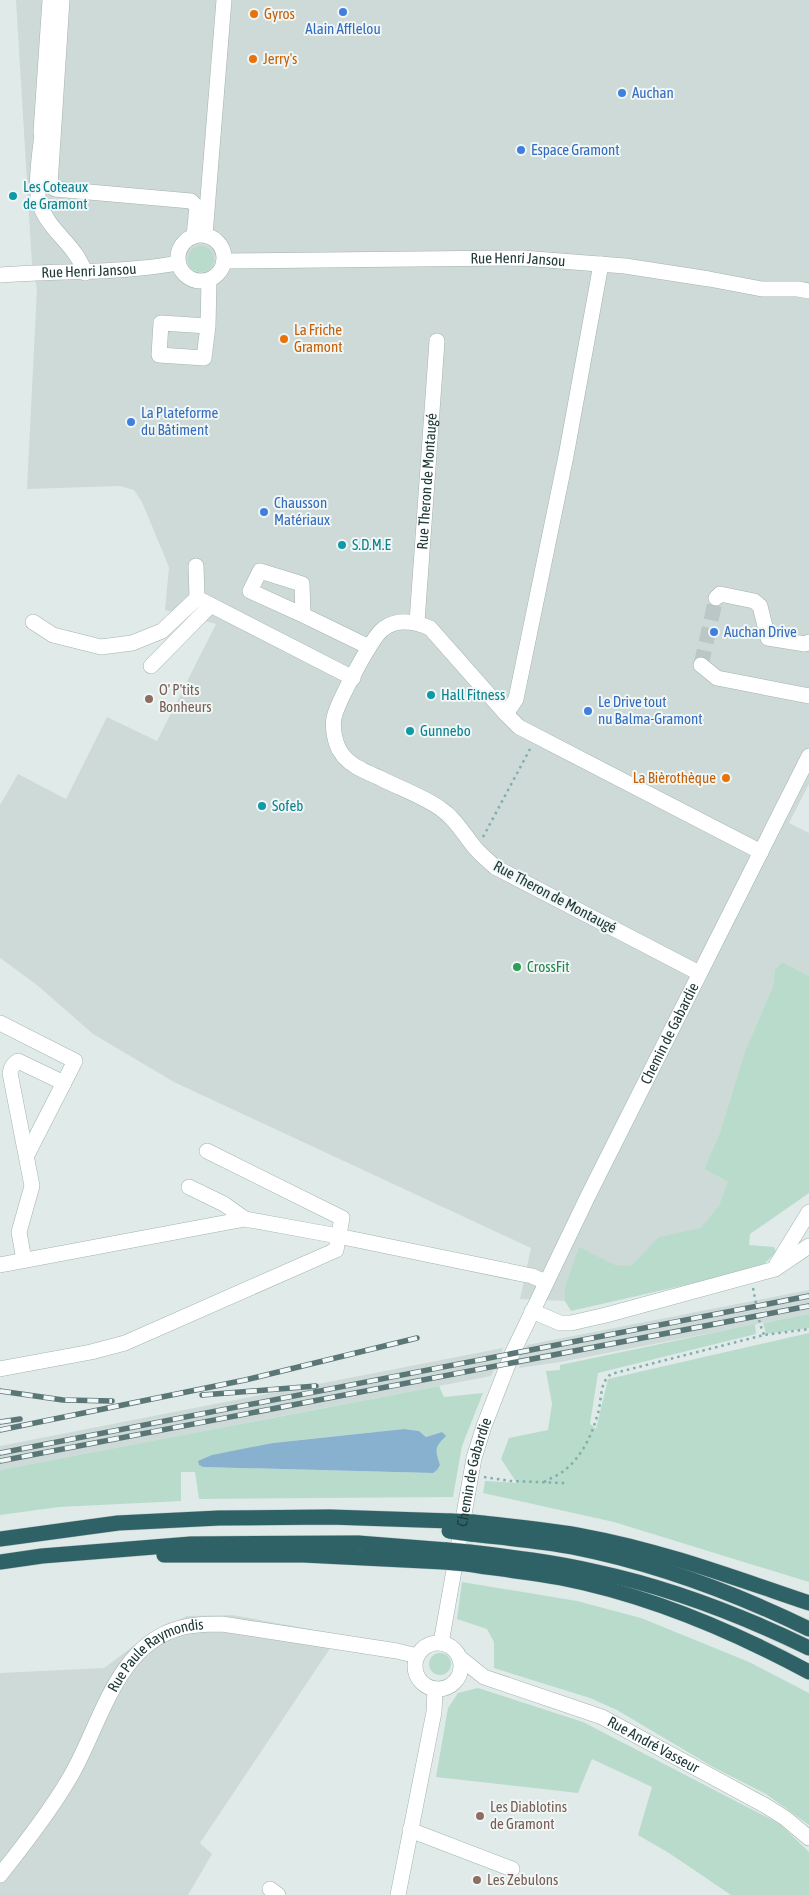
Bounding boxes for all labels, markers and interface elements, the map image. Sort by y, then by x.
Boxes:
place label: Gyros [264,5,295,22]
marker: Alain Afflelou [337,6,349,18]
marker: Gyros [248,8,260,20]
place label: Alain Afflelou [305,20,381,37]
place label: Jerry's [263,50,297,67]
marker: Jerry's [247,53,259,65]
place label: Auchan [632,84,674,101]
marker: Auchan [616,87,628,99]
place label: Espace Gramont [531,141,620,158]
marker: Espace Gramont [515,144,527,156]
place label: Les Coteaux de Gramont [23,178,88,212]
marker: Les Coteaux de Gramont [7,190,19,202]
street label: Rue Henri Jansou [470,249,566,269]
street label: Rue Henri Jansou [41,260,137,281]
place label: La Friche Gramont [294,321,343,355]
marker: La Friche Gramont [278,333,290,345]
place label: La Plateforme du Bâtiment [141,404,219,438]
street label: Rue Theron de Montaugé [413,412,440,550]
marker: La Plateforme du Bâtiment [125,416,137,428]
place label: Chausson Matériaux [274,494,330,528]
marker: Chausson Matériaux [258,506,270,518]
place label: S.D.M.E [352,536,391,553]
marker: S.D.M.E [336,539,348,551]
place label: Auchan Drive [724,623,797,640]
marker: Auchan Drive [708,626,720,638]
place label: O' P'tits Bonheurs [159,681,212,715]
place label: Hall Fitness [441,686,505,703]
marker: Hall Fitness [425,689,437,701]
marker: O' P'tits Bonheurs [143,693,155,705]
place label: Le Drive tout nu Balma-Gramont [598,693,703,727]
marker: Le Drive tout nu Balma-Gramont [582,705,594,717]
place label: Gunnebo [420,722,471,739]
marker: Gunnebo [404,725,416,737]
place label: La Bièrothèque [633,769,716,786]
marker: La Bièrothèque [720,772,732,784]
place label: Sofeb [272,797,303,814]
marker: Sofeb [256,800,268,812]
street label: Rue Theron de Montaugé [491,857,620,936]
place label: CrossFit [527,958,570,975]
marker: CrossFit [511,961,523,973]
street label: Chemin de Gabardie [637,979,702,1087]
street label: Chemin de Gabardie [453,1415,495,1528]
street label: Rue Paule Raymondis [104,1615,204,1695]
street label: Rue André Vasseur [605,1713,703,1776]
place label: Les Diablotins de Gramont [490,1798,567,1832]
marker: Les Diablotins de Gramont [474,1810,486,1822]
place label: Les Zebulons [487,1871,558,1888]
marker: Les Zebulons [471,1874,483,1886]

